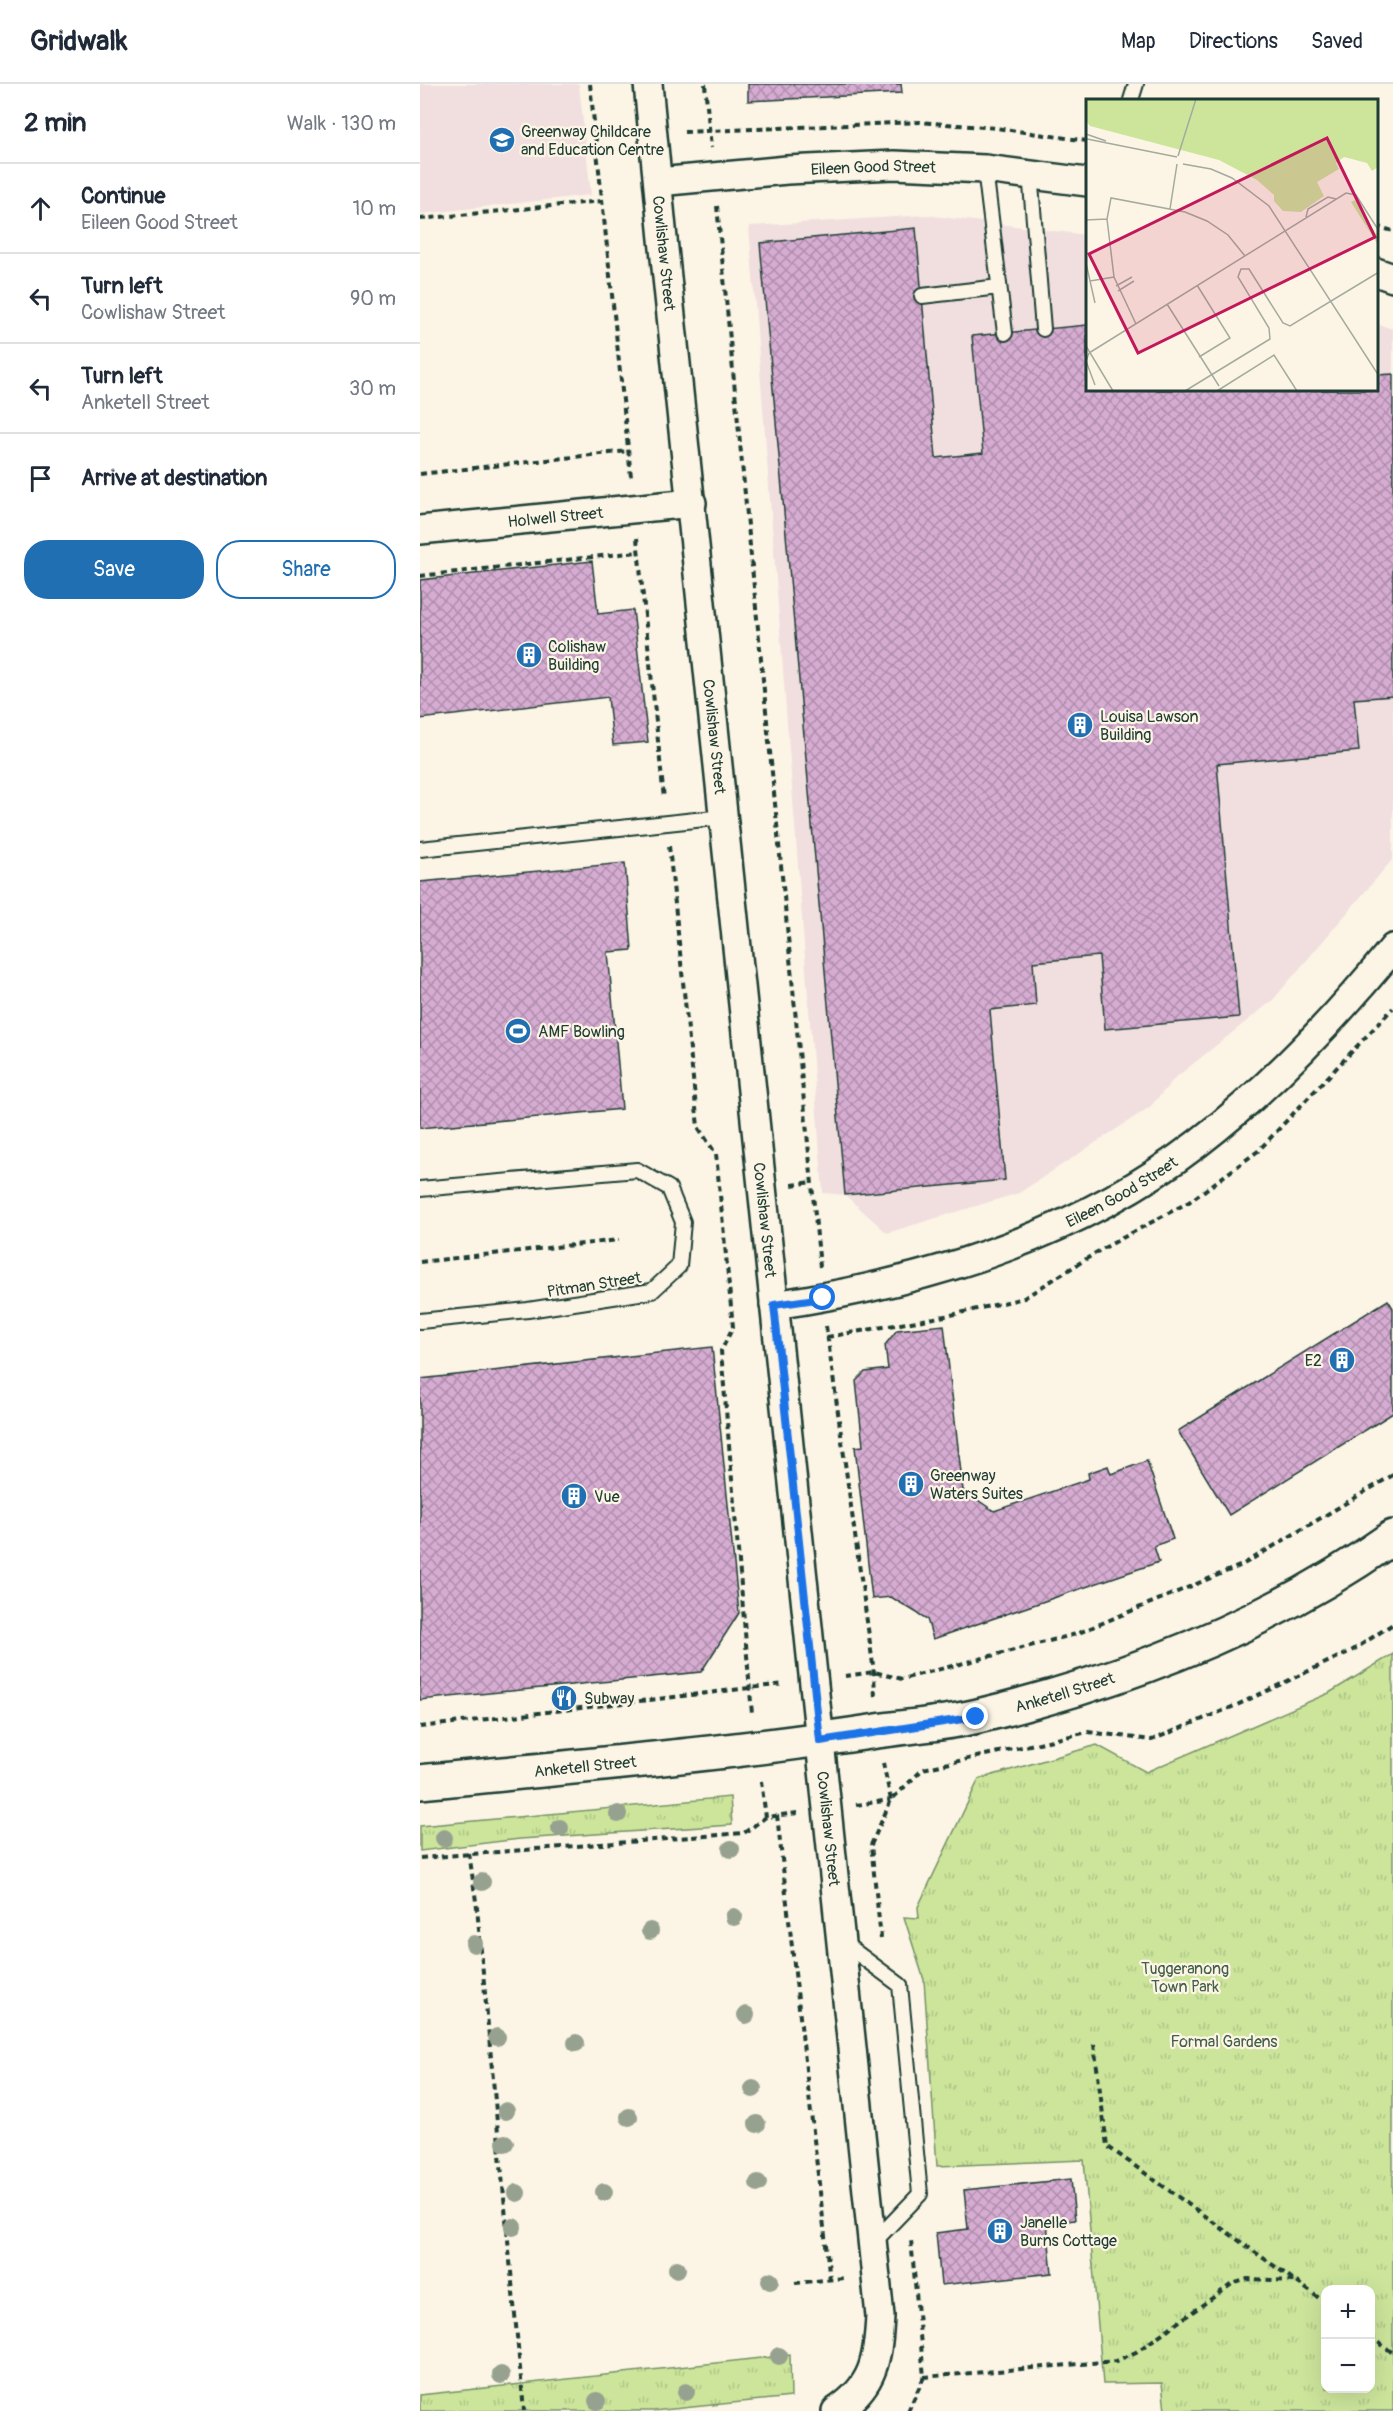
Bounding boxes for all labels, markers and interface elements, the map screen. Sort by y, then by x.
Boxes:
text: Gridwalk [30,24,128,59]
text: Map [1121,28,1156,55]
text: Directions [1189,28,1278,55]
text: Saved [1311,28,1363,55]
inset map [1086,99,1378,392]
text: 2 min [24,107,86,139]
text: Walk · 130 m [287,111,396,136]
place label: Greenway Childcare and Education Centre [521,122,664,160]
school or university icon: Greenway Childcare and Education Centre [487,125,517,155]
street label: Eileen Good Street [810,156,937,180]
text: Continue [81,182,165,210]
icon: ahead [24,192,57,225]
street label: Cowlishaw Street [648,195,679,312]
text: 10 m [352,196,396,221]
text: Eileen Good Street [81,210,238,235]
text: Turn left [81,272,163,300]
icon: left [24,282,57,315]
text: 90 m [350,286,396,311]
text: Cowlishaw Street [81,300,225,325]
text: Turn left [81,362,163,390]
icon: left [24,372,57,405]
text: 30 m [349,376,396,401]
text: Anketell Street [81,390,210,415]
icon: arrive [24,462,57,495]
text: Arrive at destination [81,464,267,492]
street label: Holwell Street [507,503,605,532]
button: Save [24,540,204,599]
button: Share [216,540,396,599]
place label: Colishaw Building [548,637,606,675]
building icon: Colishaw Building [514,640,544,670]
street label: Cowlishaw Street [698,678,730,796]
place label: Louisa Lawson Building [1100,707,1198,745]
building icon: Louisa Lawson Building [1065,710,1095,740]
sports icon: AMF Bowling [503,1016,533,1046]
place label: AMF Bowling [538,1022,625,1042]
street label: Eileen Good Street [1063,1152,1182,1232]
street label: Cowlishaw Street [749,1161,781,1279]
street label: Pitman Street [546,1268,643,1302]
route start [809,1284,835,1310]
building icon: E2 [1327,1345,1357,1375]
place label: E2 [1305,1351,1322,1371]
place label: Greenway Waters Suites [930,1466,1023,1504]
building icon: Greenway Waters Suites [896,1469,926,1499]
building icon: Vue [559,1481,589,1511]
place label: Vue [594,1487,620,1507]
street label: Anketell Street [1013,1668,1118,1717]
restaurant icon: Subway [549,1683,579,1713]
place label: Subway [584,1689,634,1709]
route end [962,1703,988,1729]
street label: Anketell Street [533,1752,638,1782]
street label: Cowlishaw Street [812,1770,844,1888]
park label: Tuggeranong Town Park [1141,1959,1229,1997]
park label: Formal Gardens [1171,2032,1277,2052]
place label: Janelle Burns Cottage [1020,2213,1117,2251]
building icon: Janelle Burns Cottage [985,2216,1015,2246]
map controls [1321,2285,1375,2393]
button: + [1321,2285,1375,2339]
button: − [1321,2339,1375,2393]

